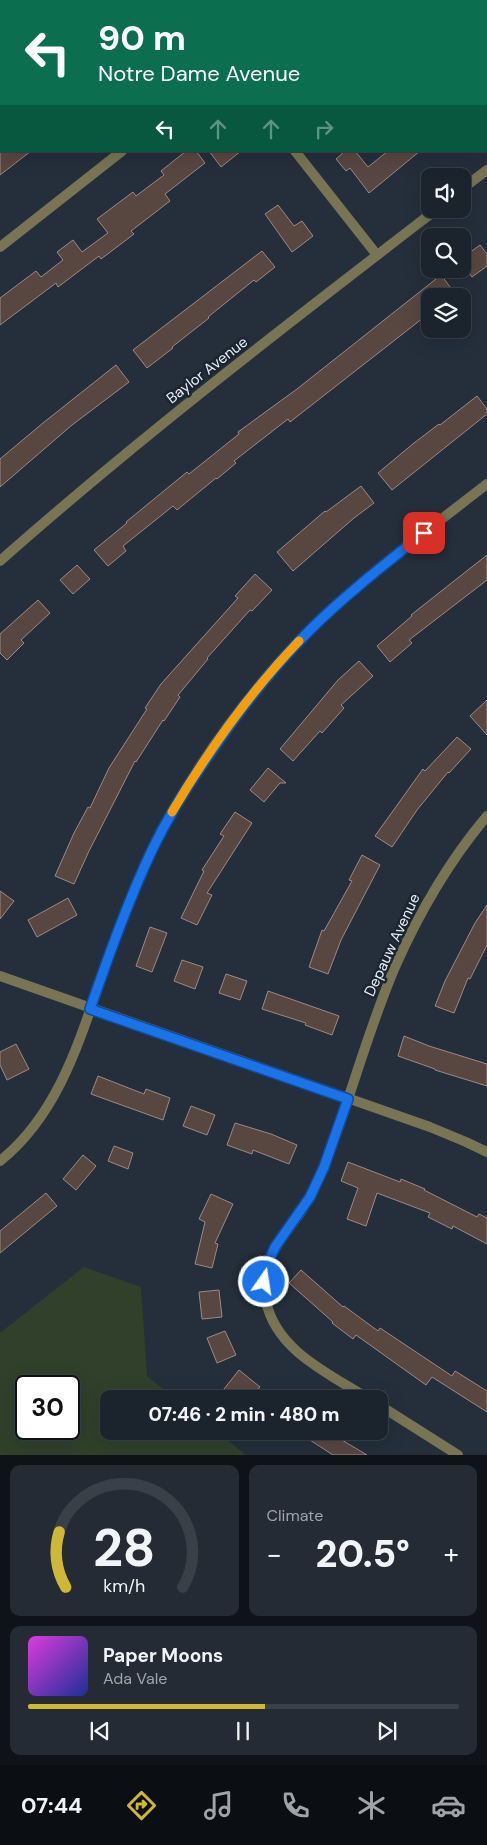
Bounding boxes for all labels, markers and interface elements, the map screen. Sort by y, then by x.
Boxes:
text: 90 m [98,15,186,61]
icon: left [15,20,80,85]
text: Notre Dame Avenue [98,59,300,88]
icon: left [151,115,179,143]
icon: ahead [204,115,232,143]
icon: ahead [257,115,285,143]
icon: right [310,115,338,143]
map controls [421,168,471,338]
button: sound [421,168,471,218]
button: search [421,228,471,278]
button: layers [421,288,471,338]
street label: Baylor Avenue [162,332,252,408]
pin [403,512,445,554]
icon: arrive [410,519,438,547]
street label: Depauw Avenue [359,890,425,1000]
position arrow [237,1255,289,1307]
speed limit sign: 30 [15,1375,80,1440]
text: 07:46 · 2 min · 480 m [148,1402,340,1427]
text: Climate [267,1505,323,1526]
text: 28 [93,1514,156,1582]
text: 20.5° [316,1529,410,1579]
text: − [267,1536,282,1573]
text: + [444,1536,459,1573]
text: km/h [103,1574,145,1598]
text: Paper Moons [103,1643,223,1668]
text: Ada Vale [103,1668,167,1689]
icon: previous [86,1717,114,1745]
icon: pause [229,1717,257,1745]
icon: next [373,1717,401,1745]
icon: directions [124,1788,159,1823]
icon: music [201,1788,236,1823]
icon: phone [278,1788,313,1823]
icon: climate [354,1788,389,1823]
icon: car [431,1788,466,1823]
text: 07:44 [21,1791,82,1820]

